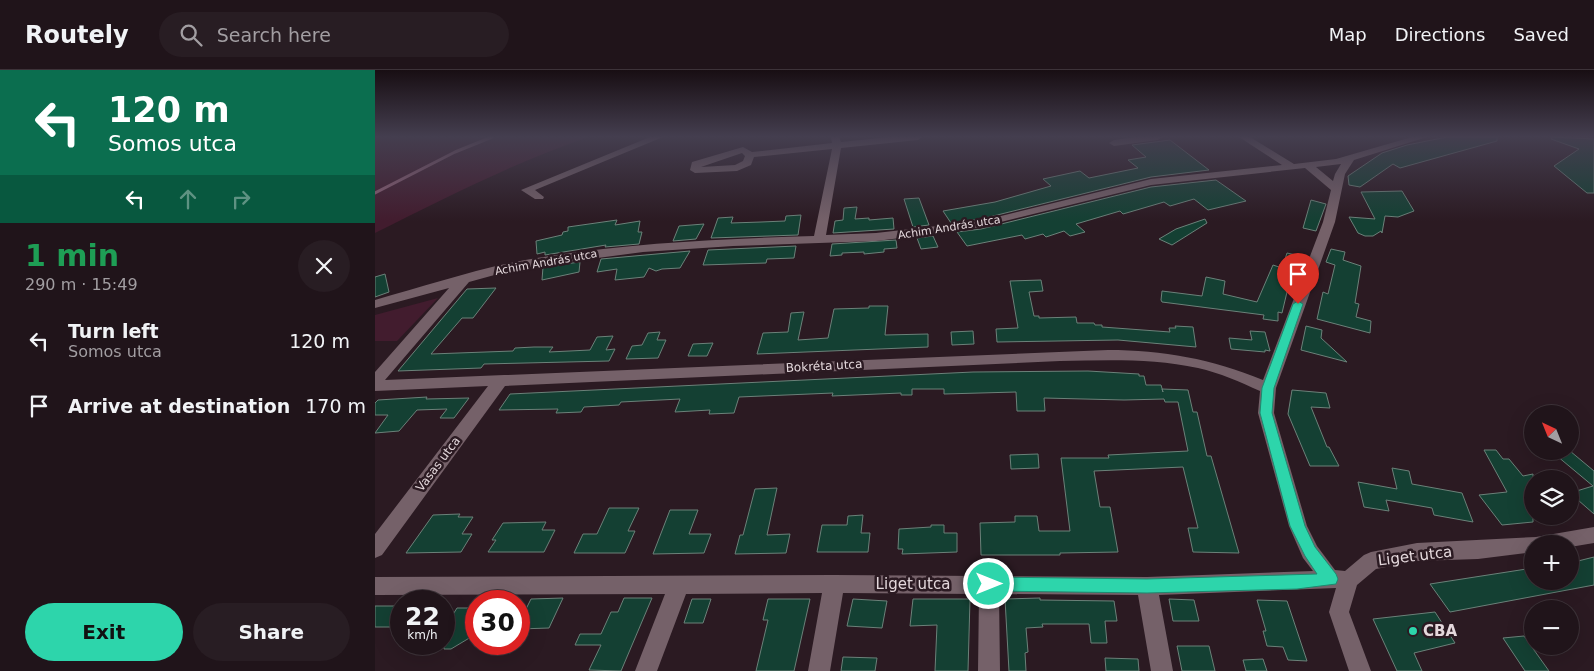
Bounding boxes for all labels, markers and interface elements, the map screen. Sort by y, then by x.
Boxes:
search box [159,12,509,57]
text: Routely [25,21,129,49]
icon: search [177,21,205,49]
text: Search here [217,24,331,46]
text: Map [1329,24,1367,45]
text: Directions [1395,24,1485,45]
text: Saved [1513,24,1569,45]
icon: left [25,90,90,155]
text: 120 m [108,90,230,130]
text: Somos utca [108,131,237,156]
icon: left [121,185,149,213]
icon: ahead [174,185,202,213]
icon: right [227,185,255,213]
street label: Achim András utca [897,213,1001,242]
text: 1 min [25,238,119,273]
button: close [298,240,350,292]
street label: Achim András utca [494,247,598,278]
pin [1277,253,1319,304]
icon: arrive [1284,260,1312,288]
text: 290 m · 15:49 [25,275,138,294]
text: Turn left [68,320,159,342]
icon: left [25,327,53,355]
text: 120 m [289,330,350,352]
text: Somos utca [68,342,162,361]
street label: Bokréta utca [785,357,863,375]
icon: arrive [25,392,53,420]
text: Arrive at destination [68,395,290,417]
text: 170 m [305,395,366,417]
north arrow [1524,405,1579,460]
map controls [1524,405,1579,655]
street label: Vasas utca [413,434,463,494]
button: layers [1524,470,1579,525]
button: + [1524,535,1579,590]
street label: Liget utca [1377,543,1453,569]
position arrow [962,557,1014,609]
street label: Liget utca [876,575,950,593]
speed limit sign: 30 [465,590,530,655]
button: − [1524,600,1579,655]
text: 22 [405,602,440,631]
button: Exit [25,603,183,661]
button: Share [193,603,350,661]
place label: CBA [1423,622,1457,640]
marker: CBA [1407,625,1419,637]
text: km/h [407,628,438,642]

